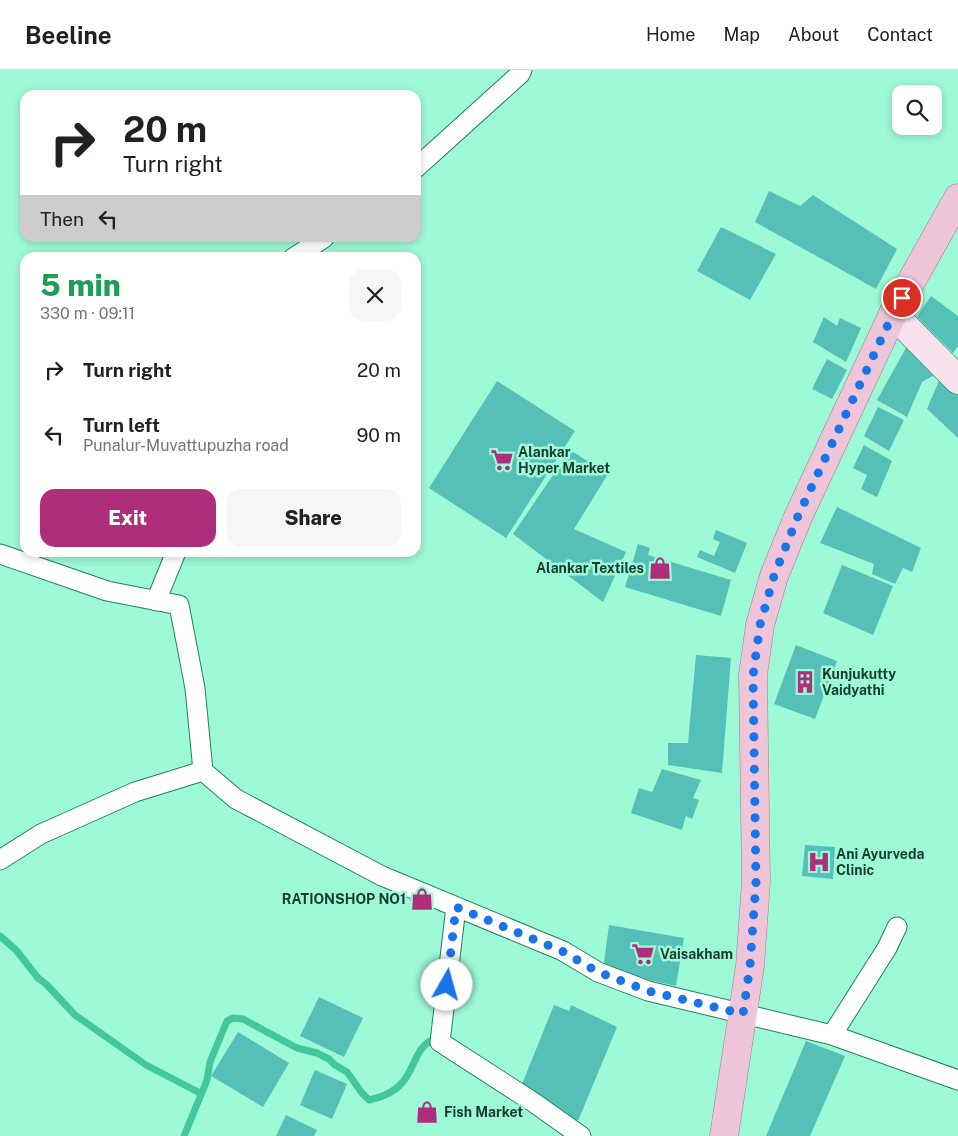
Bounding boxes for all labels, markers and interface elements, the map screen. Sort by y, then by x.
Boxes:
text: Beeline [25,21,112,49]
text: Home [646,24,696,45]
text: Map [724,24,760,45]
text: About [788,24,839,45]
text: Contact [867,24,933,45]
map controls [892,85,942,135]
button: search [892,85,942,135]
text: 20 m [123,109,207,150]
icon: right [40,110,105,175]
text: Turn right [123,151,223,177]
icon: left [94,205,122,233]
text: Then [40,208,84,230]
text: 5 min [40,267,121,303]
button: close [349,269,401,321]
pin [881,277,923,319]
icon: arrive [888,284,916,312]
text: 330 m · 09:11 [40,304,135,323]
icon: right [40,356,68,384]
text: Turn right [83,359,172,381]
text: 20 m [357,359,401,381]
text: Turn left [83,414,160,436]
icon: left [40,421,68,449]
text: 90 m [357,424,401,446]
text: Punalur-Muvattupuzha road [83,436,289,455]
place label: Alankar Hyper Market [518,444,610,476]
supermarket icon: Alankar Hyper Market [489,447,515,473]
button: Exit [40,489,216,547]
button: Share [226,489,401,547]
shop icon: Alankar Textiles [647,555,673,581]
place label: Alankar Textiles [536,560,644,576]
place label: Kunjukutty Vaidyathi [822,666,896,698]
building icon: Kunjukutty Vaidyathi [792,669,818,695]
place label: Ani Ayurveda Clinic [836,846,924,878]
hospital icon: Ani Ayurveda Clinic [806,849,832,875]
shop icon: RATIONSHOP NO1 [409,886,435,912]
place label: RATIONSHOP NO1 [282,891,406,907]
supermarket icon: Vaisakham [630,941,656,967]
place label: Vaisakham [660,946,733,962]
position arrow [420,958,472,1010]
shop icon: Fish Market [414,1099,440,1125]
place label: Fish Market [444,1104,523,1120]

